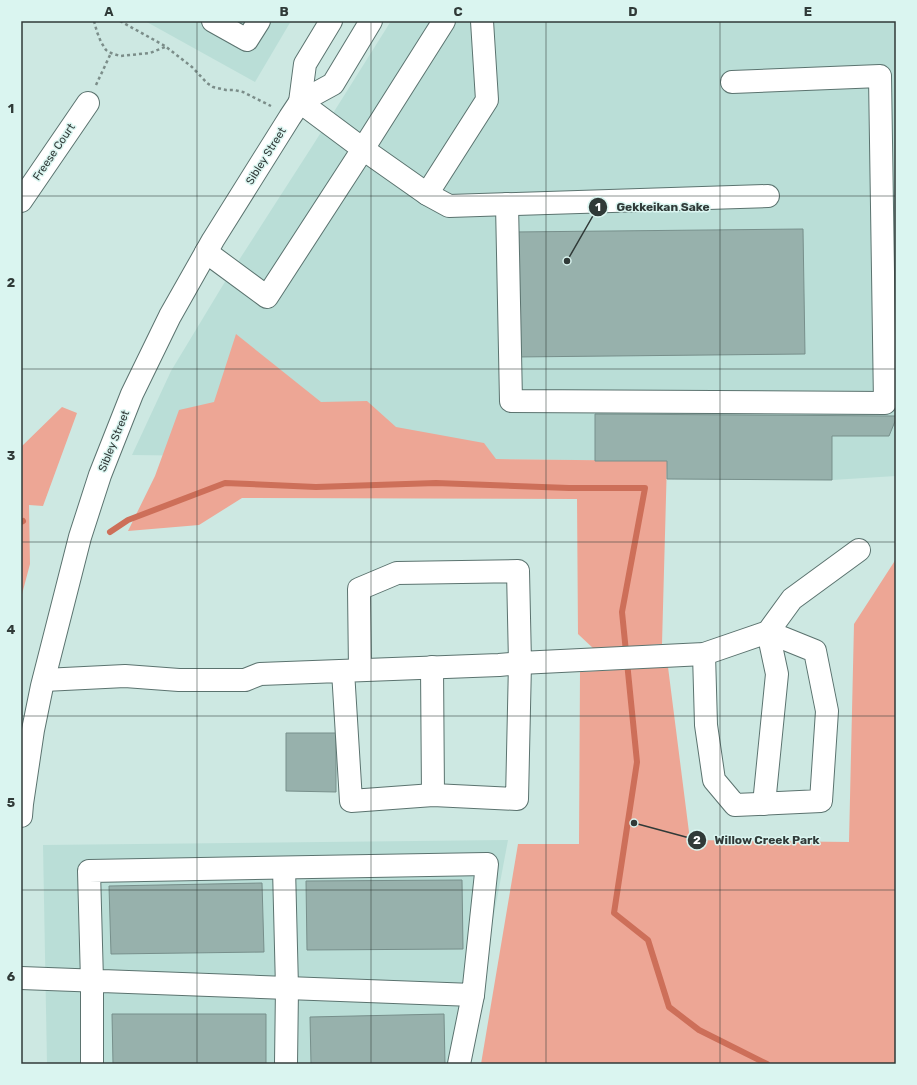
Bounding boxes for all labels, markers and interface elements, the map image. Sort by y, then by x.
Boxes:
text: A [104,4,114,19]
text: B [279,4,289,19]
text: C [453,4,463,19]
text: D [628,4,638,19]
text: E [804,4,812,19]
text: 1 [8,101,14,116]
street label: Freese Court [30,120,78,183]
street label: Sibley Street [243,124,289,187]
callout: Gekkeikan Sake [588,195,717,219]
text: 1 [595,200,601,214]
text: Gekkeikan Sake [616,200,710,214]
text: 2 [7,275,15,290]
street label: Sibley Street [96,408,132,474]
text: 3 [7,448,16,463]
text: 4 [7,622,16,637]
text: 5 [7,795,15,810]
callout: Willow Creek Park [687,828,828,852]
text: 2 [693,833,701,847]
text: Willow Creek Park [715,833,819,847]
text: 6 [7,969,16,984]

